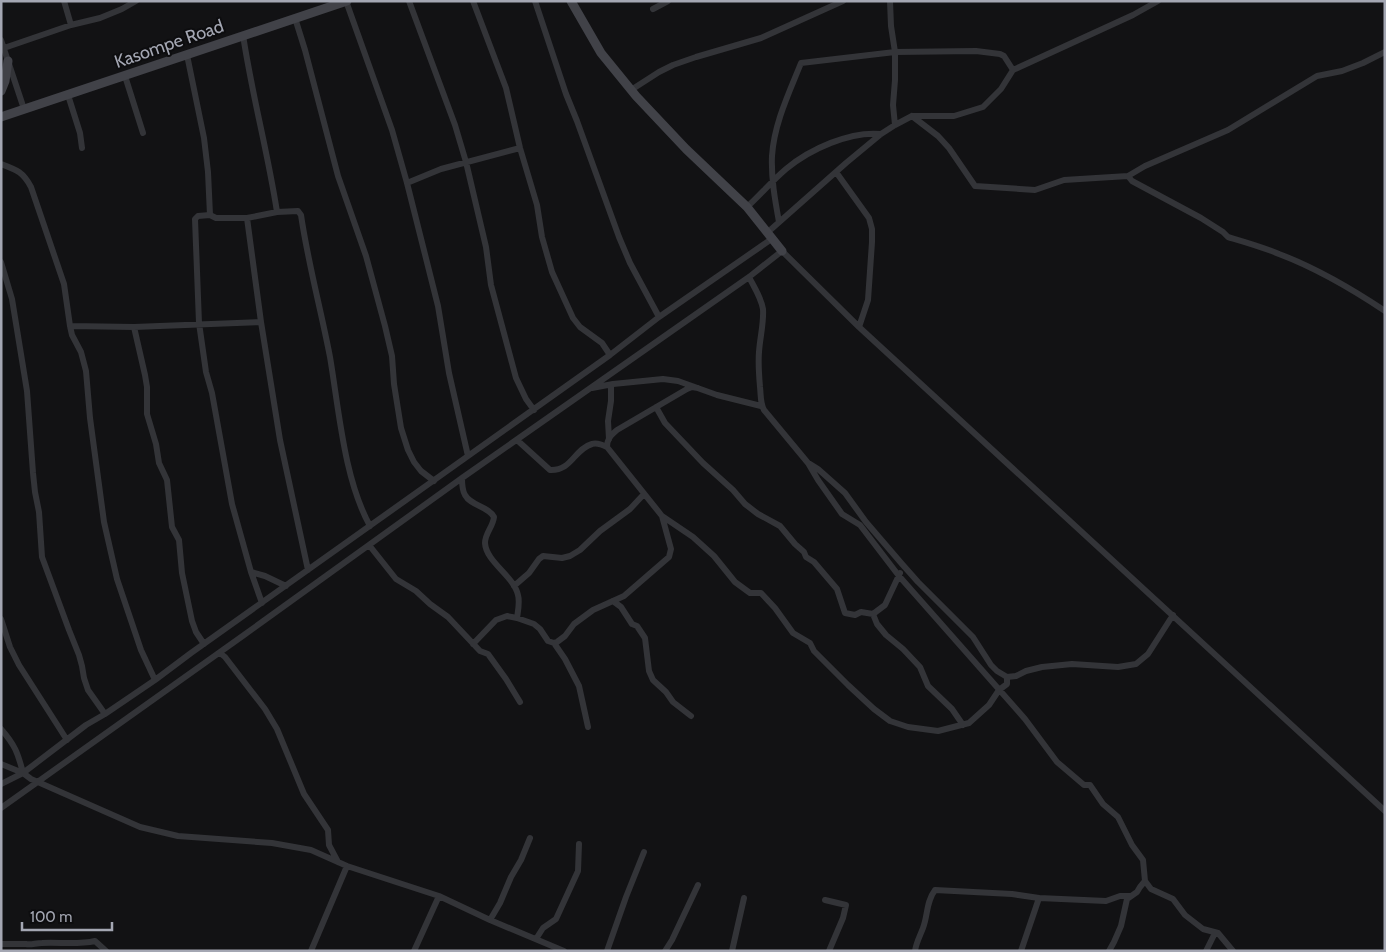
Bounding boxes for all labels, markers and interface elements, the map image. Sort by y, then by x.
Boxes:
street label: Kasompe Road [111,15,227,73]
scale bar [22,900,112,932]
text: 100 m [30,908,72,926]

